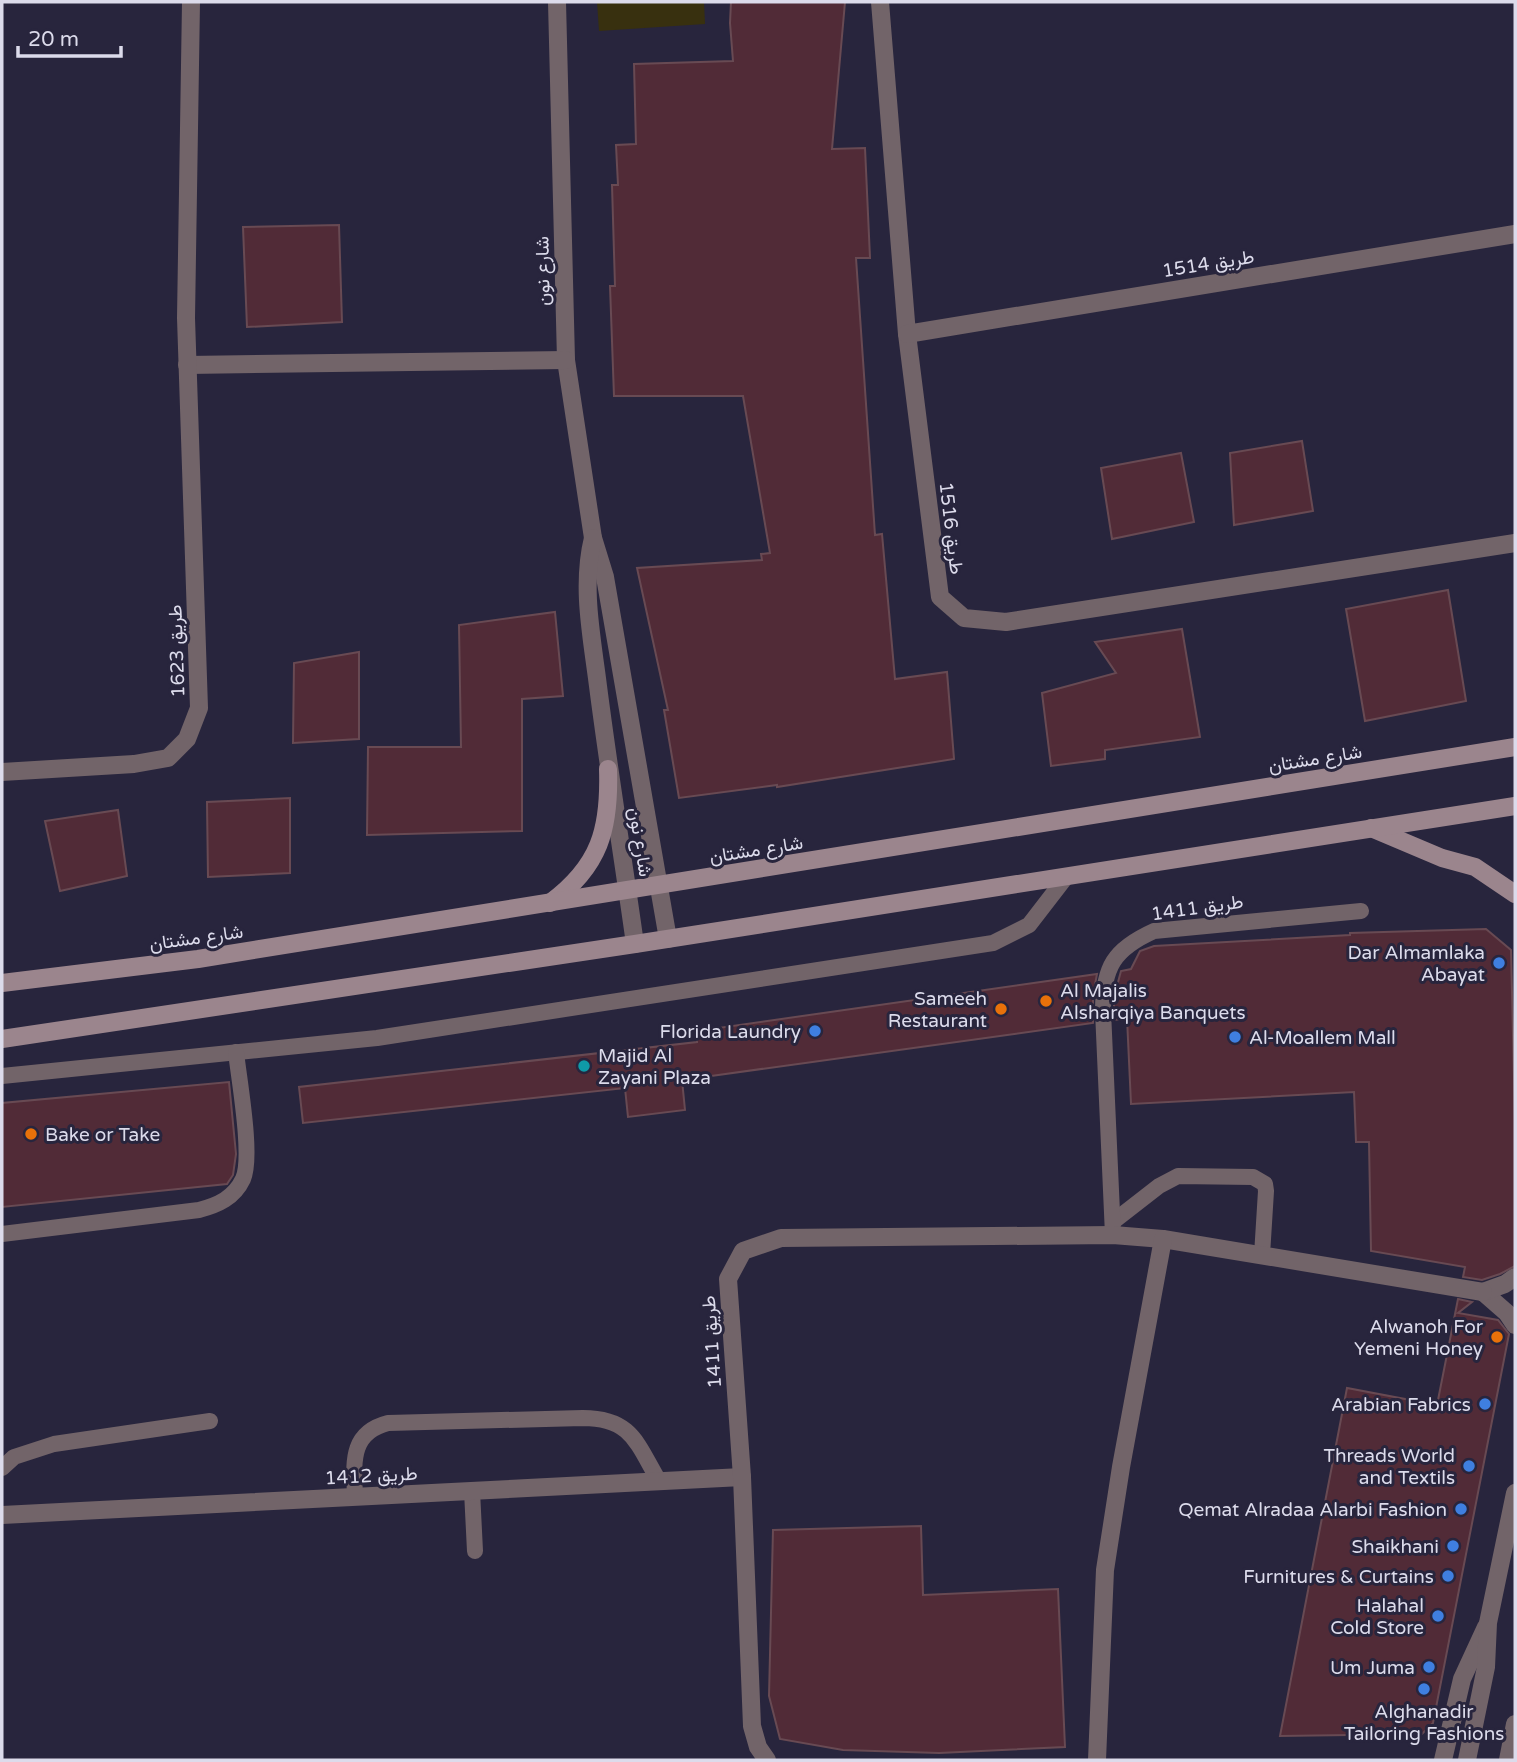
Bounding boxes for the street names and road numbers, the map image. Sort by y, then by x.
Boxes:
street label: شارع نون [531,236,556,306]
street label: طريق 1514 [1161,246,1256,282]
street label: طريق 1516 [934,481,968,576]
street label: طريق 1623 [164,604,190,698]
street label: شارع مشتان [1267,741,1364,778]
street label: شارع نون [623,806,656,879]
street label: شارع مشتان [708,832,805,869]
street label: طريق 1411 [1150,891,1245,925]
street label: شارع مشتان [148,921,245,956]
street label: طريق 1411 [698,1295,726,1389]
street label: طريق 1412 [324,1463,418,1489]

